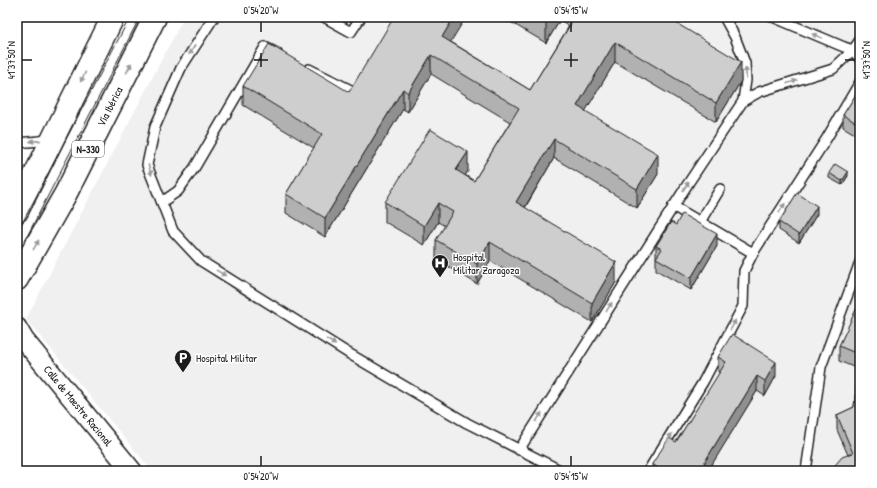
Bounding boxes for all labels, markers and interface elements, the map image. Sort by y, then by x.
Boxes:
text: 0°54'20"W [244,4,279,17]
text: 0°54'15"W [554,4,589,17]
one-way arrow [811,33,823,39]
text: 41°37'50"N [5,41,18,79]
text: 41°37'50"N [860,41,873,79]
one-way arrow [189,44,196,56]
one-way arrow [126,62,132,73]
one-way arrow [742,67,749,79]
one-way arrow [80,71,86,83]
one-way arrow [786,79,798,85]
street label: Vía Ibérica [94,84,126,128]
one-way arrow [29,138,41,145]
road number: N-330 [72,141,104,157]
one-way arrow [147,164,153,176]
one-way arrow [683,180,690,191]
one-way arrow [778,203,786,213]
one-way arrow [33,239,40,251]
place label: Hospital Militar Zaragoza [453,250,520,277]
hospital icon: Hospital Militar Zaragoza [430,253,450,278]
one-way arrow [216,269,226,277]
one-way arrow [605,302,613,312]
one-way arrow [730,319,737,331]
one-way arrow [325,339,337,346]
parking icon: Hospital Militar [173,348,193,373]
place label: Hospital Militar [196,351,258,365]
street label: Calle de Maestre Racional [41,362,116,449]
one-way arrow [536,411,543,423]
one-way arrow [665,432,672,444]
text: 0°54'20"W [244,470,279,483]
text: 0°54'15"W [554,470,589,483]

